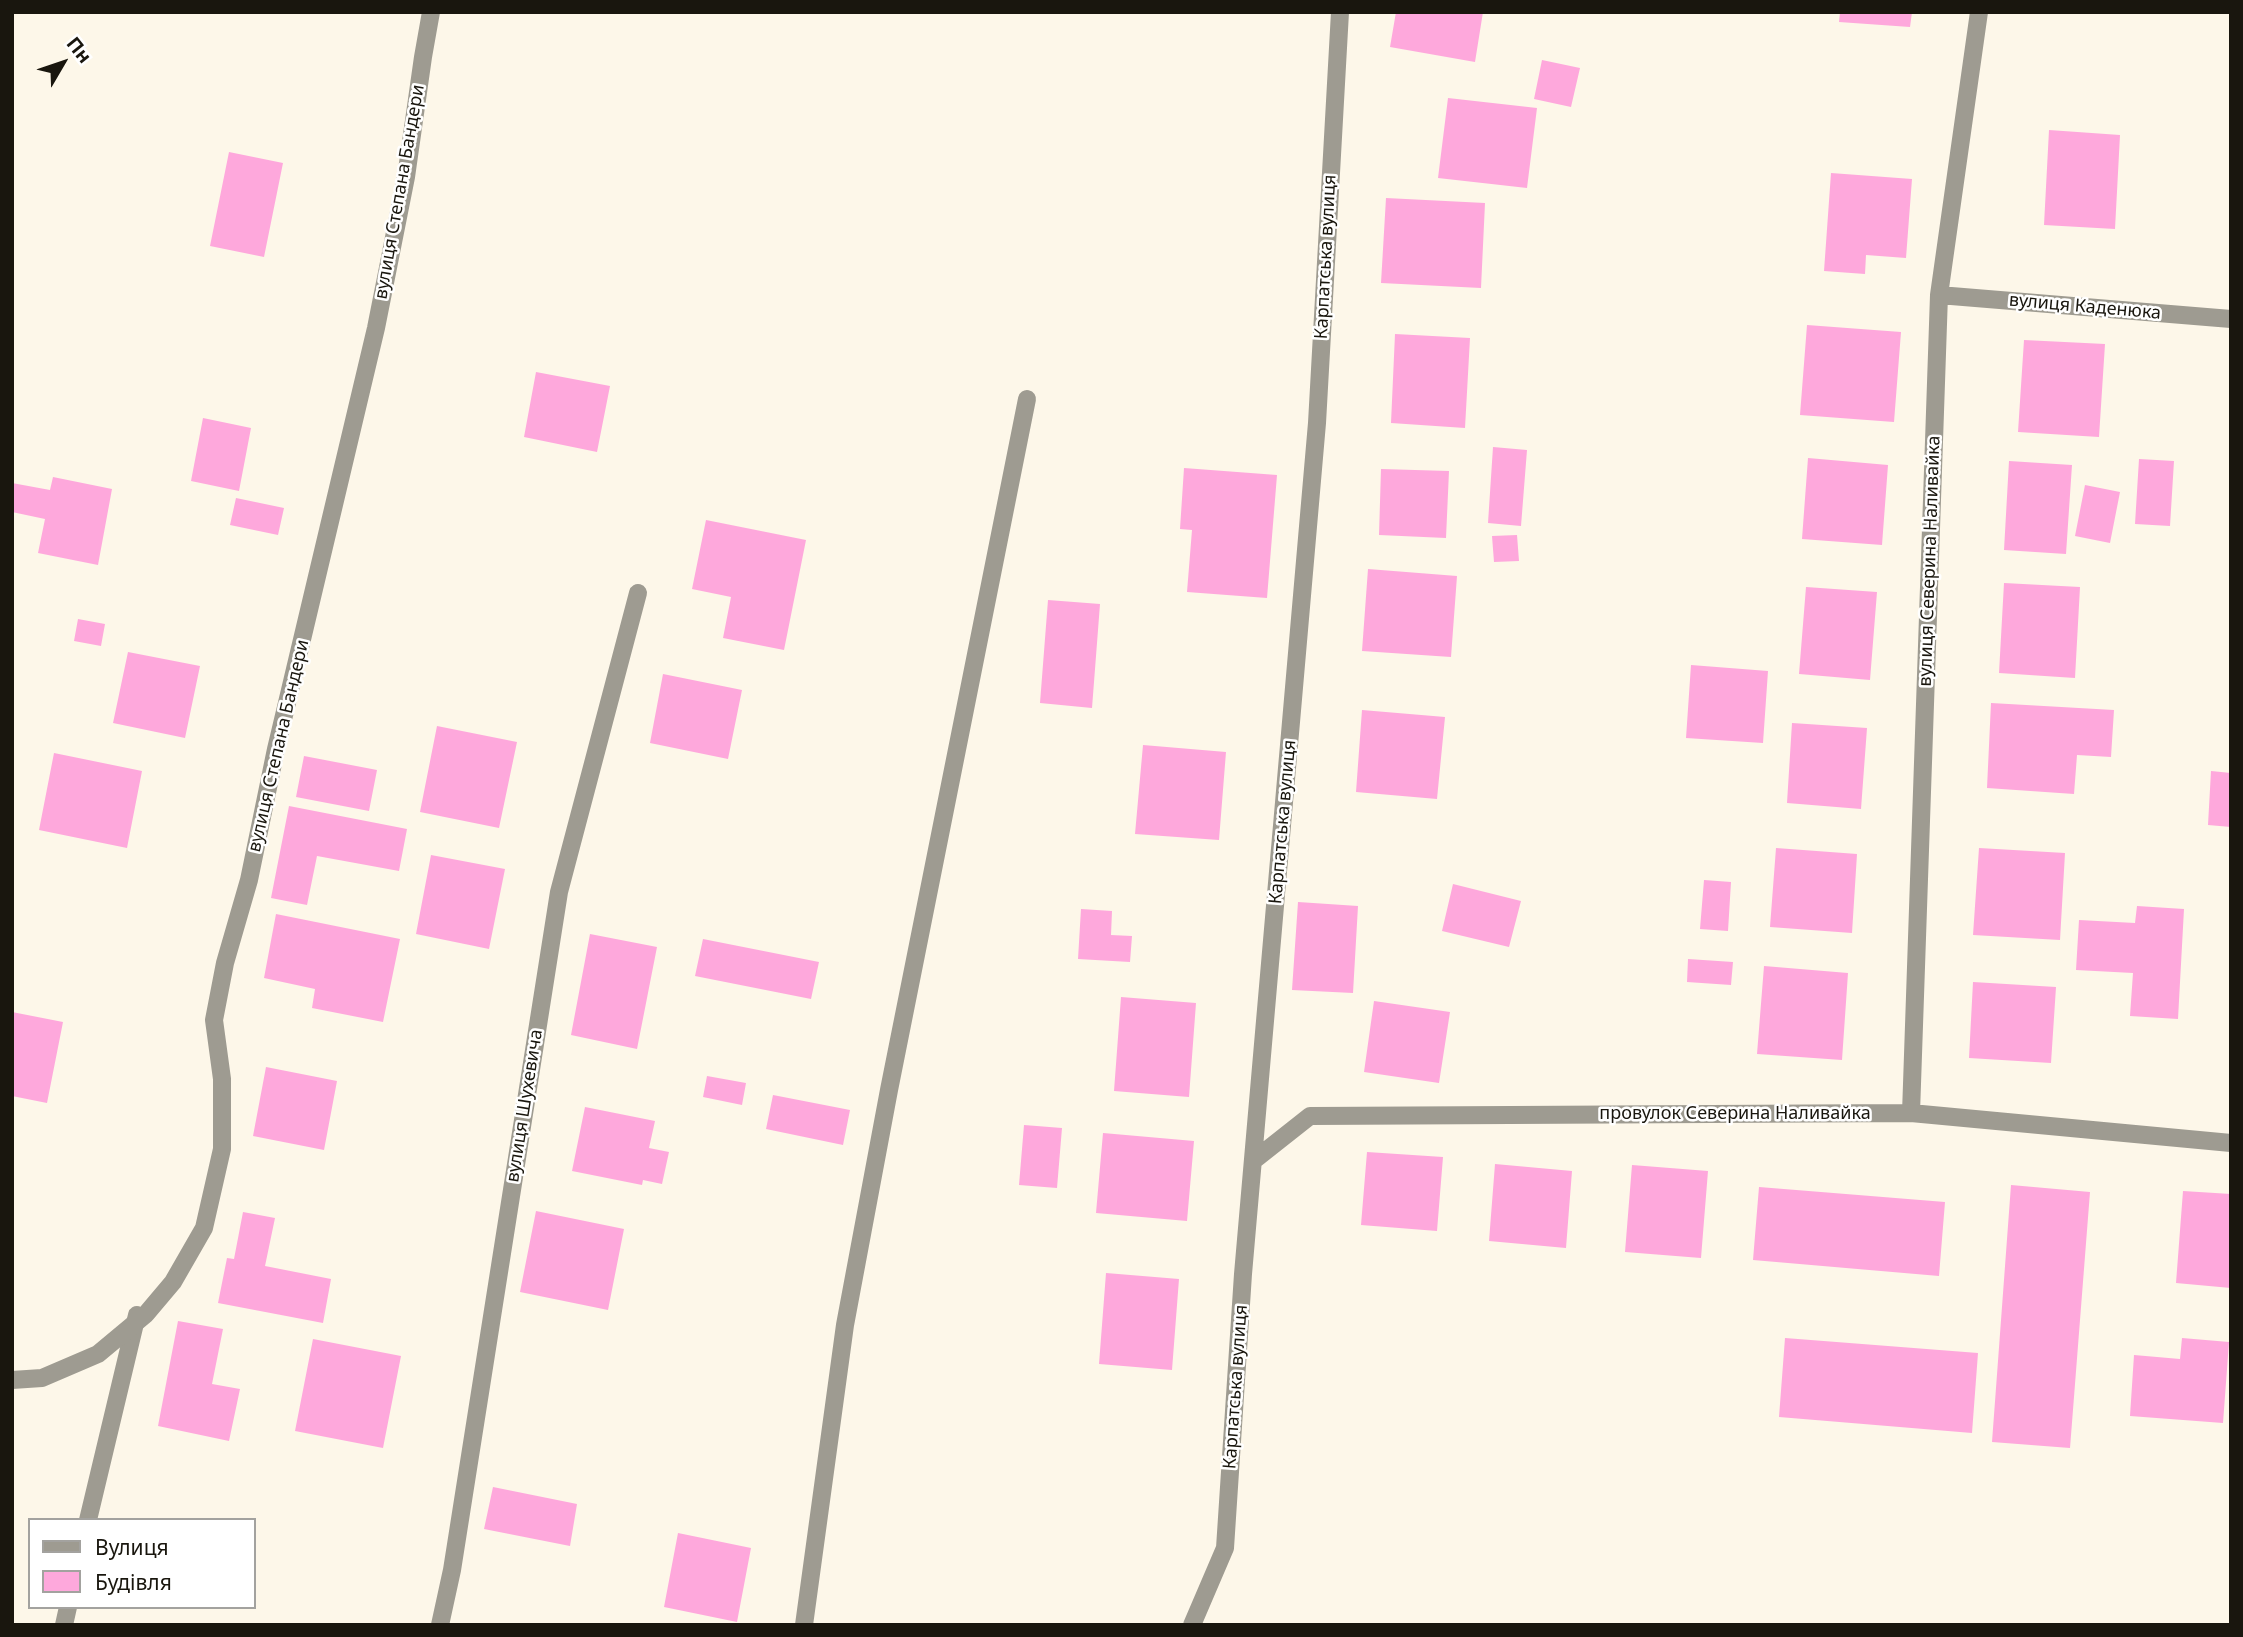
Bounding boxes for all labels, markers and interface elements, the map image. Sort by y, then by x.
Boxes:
north arrow [28,28,98,98]
text: Пн [61,31,98,68]
street label: вулиця Степана Бандери [370,83,430,301]
street label: Карпатська вулиця [1311,174,1341,340]
street label: вулиця Каденюка [2008,290,2162,324]
street label: вулиця Северина Наливайка [1915,435,1945,687]
street label: вулиця Степана Бандери [244,638,314,854]
street label: Карпатська вулиця [1265,739,1301,905]
street label: вулиця Шухевича [502,1028,548,1184]
street label: провулок Северина Наливайка [1599,1103,1871,1125]
street label: Карпатська вулиця [1219,1304,1253,1470]
legend [28,1518,256,1609]
text: Вулиця [95,1533,169,1561]
text: Будівля [95,1568,172,1596]

